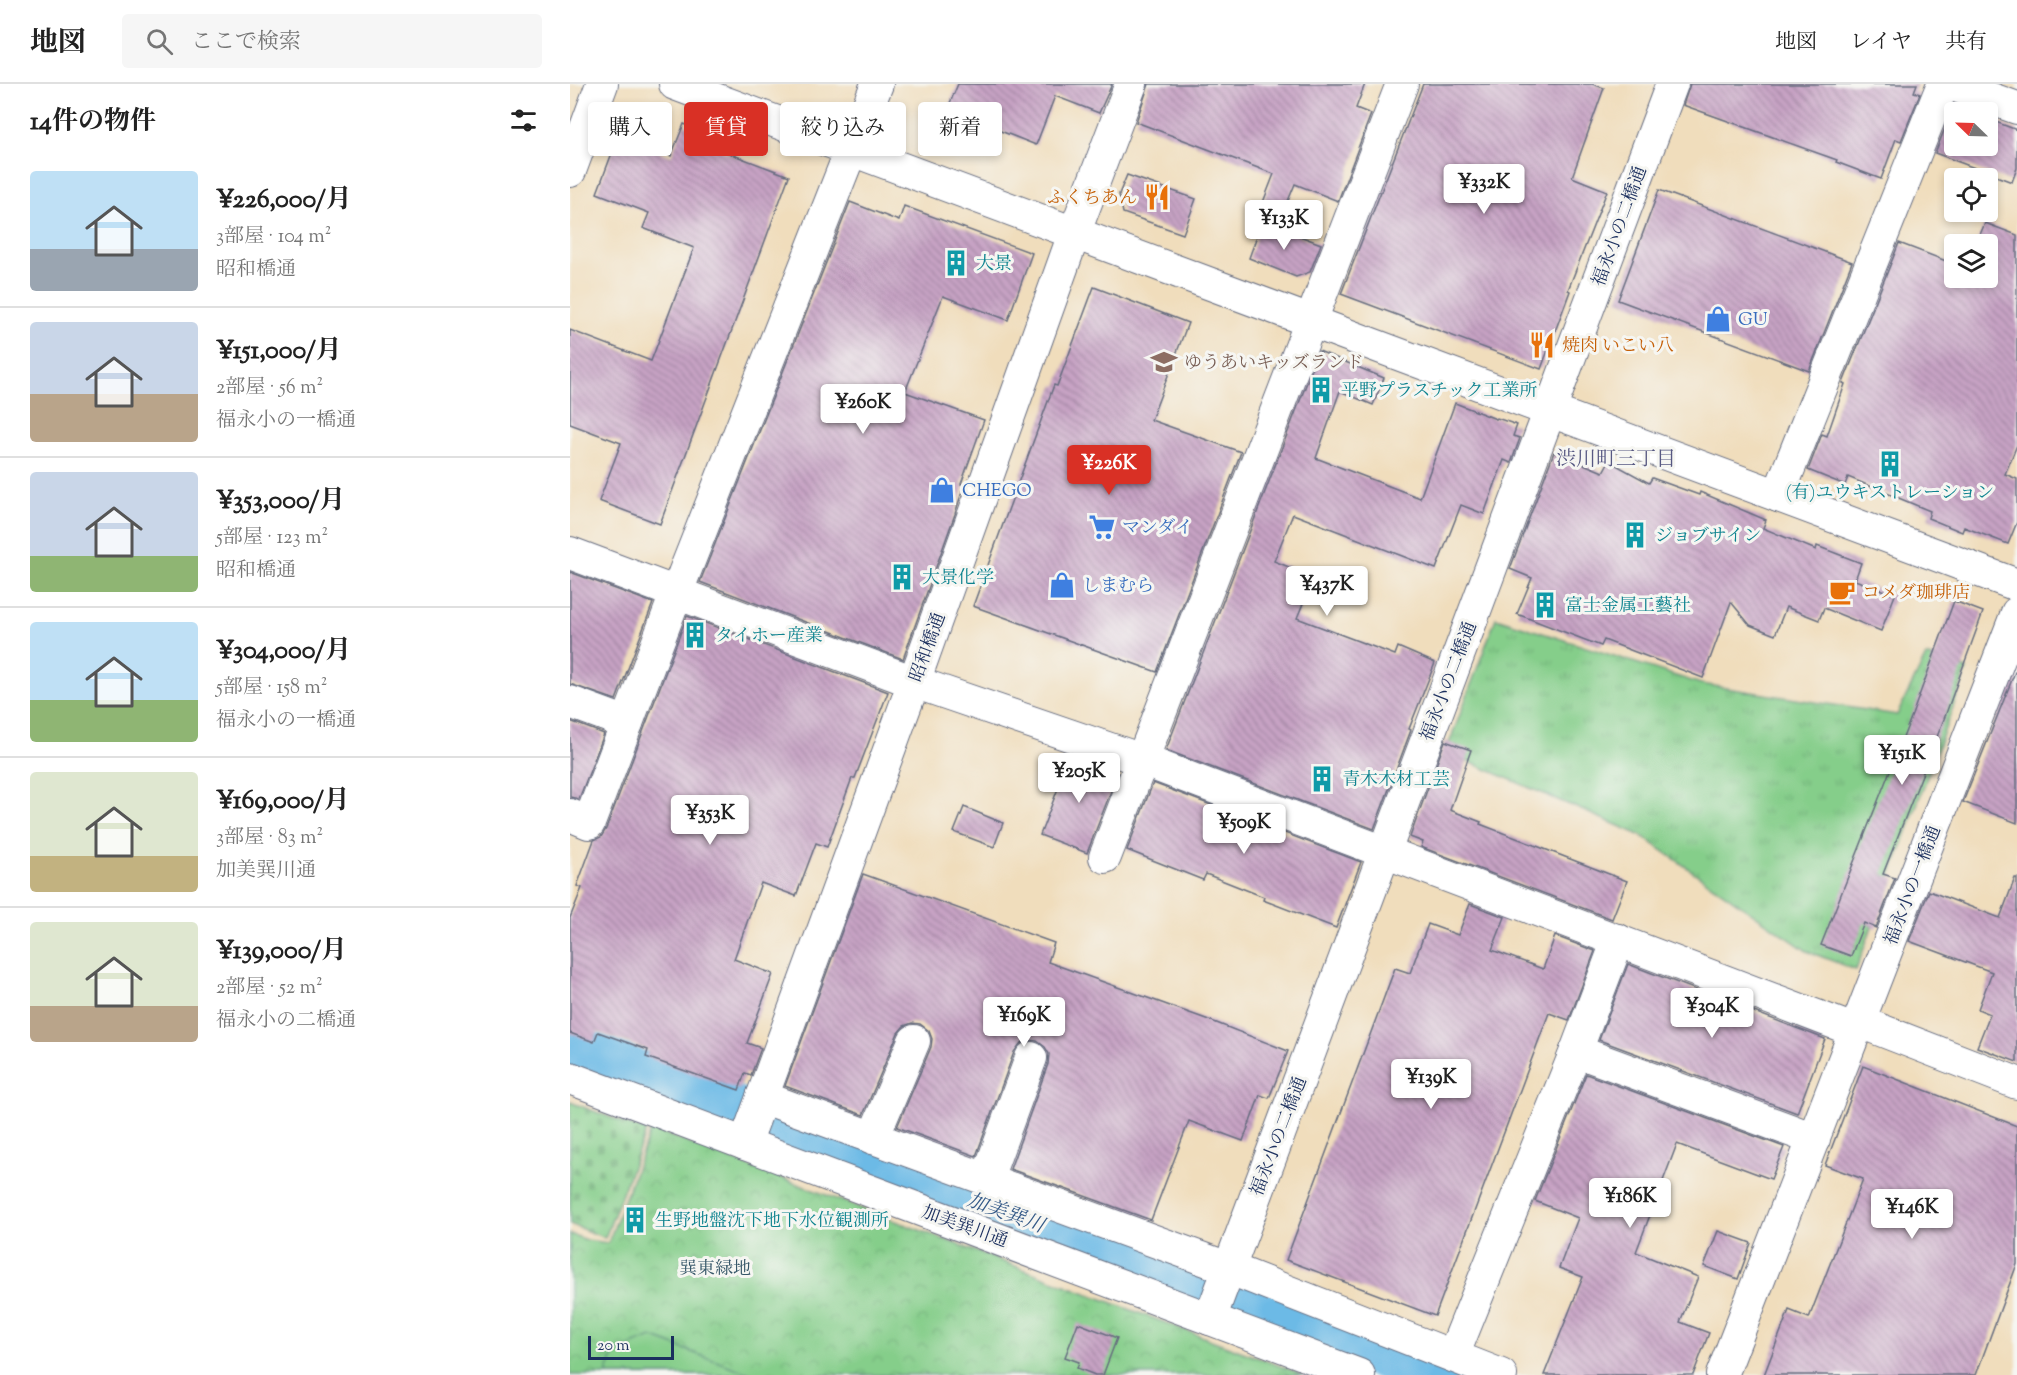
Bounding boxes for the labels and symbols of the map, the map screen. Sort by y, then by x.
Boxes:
north arrow [1944,102,1998,156]
street label: 福永小の二橋通 [1587,163,1655,290]
pin: ¥332K [1442,164,1526,215]
restaurant icon: ふくちあん [1142,182,1172,212]
place label: ふくちあん [1047,186,1137,212]
pin: ¥133K [1242,200,1326,251]
building icon: 大景 [941,248,971,278]
place label: 大景 [976,252,1012,278]
shop icon: GU [1703,304,1733,334]
place label: GU [1738,308,1768,334]
restaurant icon: 焼肉 いこい八 [1527,330,1557,360]
place label: 焼肉 いこい八 [1562,334,1674,360]
school or university icon: ゆうあいキッズランド [1149,347,1179,377]
place label: ゆうあいキッズランド [1184,351,1364,377]
building icon: 平野プラスチック工業所 [1306,375,1336,405]
place label: 平野プラスチック工業所 [1341,379,1538,405]
pin: ¥260K [821,384,905,435]
pin: ¥226K [1067,445,1151,496]
district label: 渋川町三丁目 [1556,446,1676,475]
building icon: (有)ユウキストレーション [1875,449,1905,479]
shop icon: CHEGO [927,475,957,505]
place label: CHEGO [962,479,1032,505]
place label: (有)ユウキストレーション [1786,481,1994,507]
supermarket icon: マンダイ [1087,512,1117,542]
place label: マンダイ [1122,516,1193,542]
building icon: ジョブサイン [1620,520,1650,550]
place label: ジョブサイン [1655,524,1761,550]
building icon: 大景化学 [887,562,917,592]
place label: 大景化学 [922,566,994,592]
pin: ¥437K [1285,566,1369,617]
shop icon: しまむら [1047,570,1077,600]
place label: しまむら [1082,574,1154,600]
cafe icon: コメダ珈琲店 [1827,577,1857,607]
place label: コメダ珈琲店 [1862,581,1970,607]
building icon: 富士金属工藝社 [1530,590,1560,620]
place label: 富士金属工藝社 [1565,594,1691,620]
street label: 昭和橋通 [904,609,953,686]
street label: 福永小の二橋通 [1415,618,1485,745]
building icon: タイホー産業 [680,620,710,650]
place label: タイホー産業 [715,624,823,650]
pin: ¥151K [1860,735,1944,786]
pin: ¥205K [1037,753,1121,804]
building icon: 青木木材工芸 [1307,764,1337,794]
place label: 青木木材工芸 [1342,768,1450,794]
pin: ¥353K [668,795,752,846]
pin: ¥509K [1202,804,1286,855]
street label: 福永小の一橋通 [1879,822,1949,949]
pin: ¥304K [1670,988,1754,1039]
pin: ¥169K [982,997,1066,1048]
pin: ¥139K [1389,1059,1473,1110]
street label: 福永小の二橋通 [1245,1073,1315,1200]
pin: ¥186K [1588,1178,1672,1229]
water label: 加美巽川 [963,1187,1050,1242]
pin: ¥146K [1870,1189,1954,1240]
street label: 加美巽川通 [918,1200,1011,1255]
building icon: 生野地盤沈下地下水位観測所 [620,1205,650,1235]
place label: 生野地盤沈下地下水位観測所 [655,1209,889,1235]
park label: 巽東緑地 [679,1257,751,1283]
scale bar [588,1333,674,1360]

